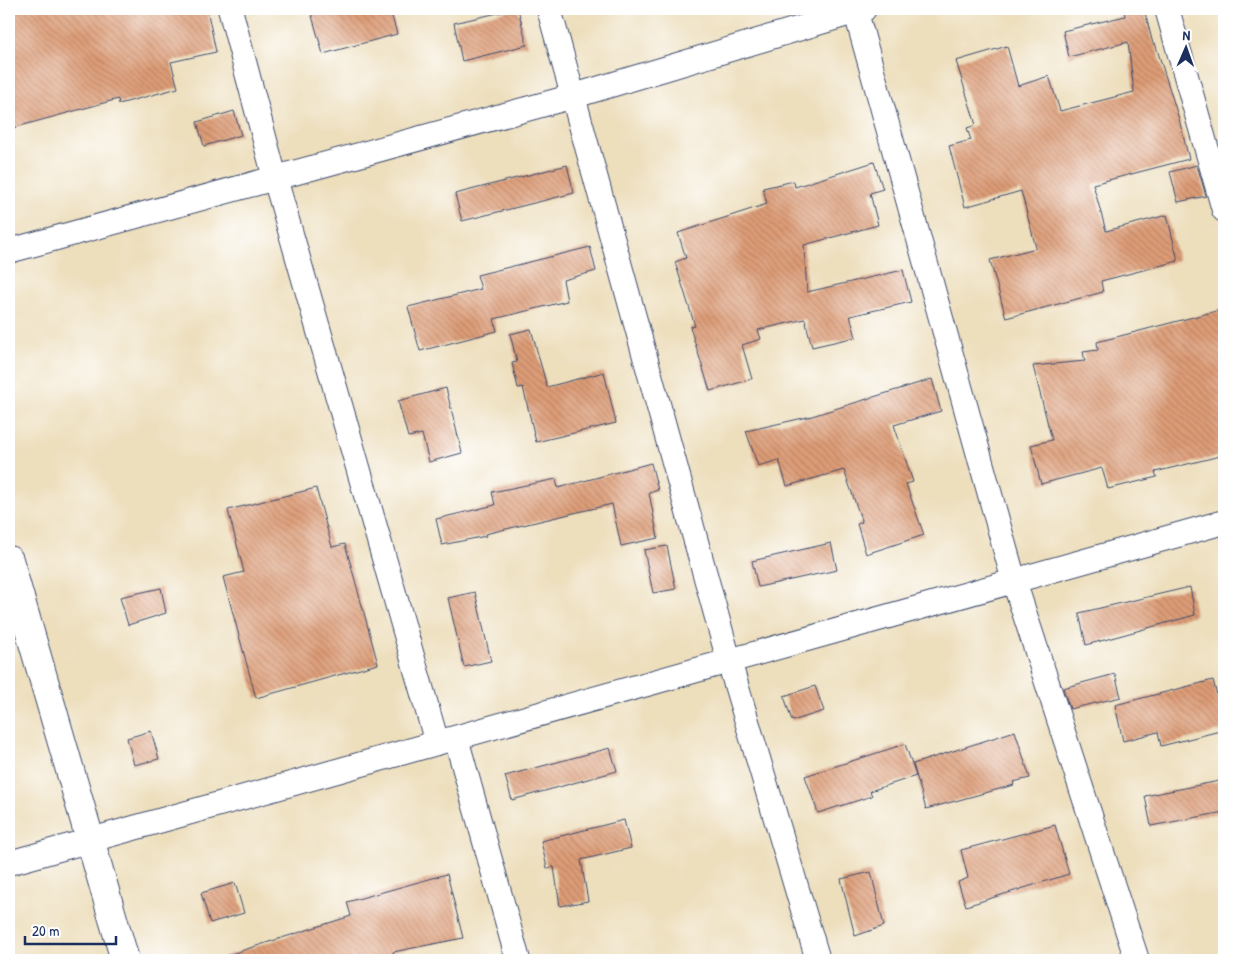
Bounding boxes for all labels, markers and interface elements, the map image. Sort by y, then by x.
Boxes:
north arrow [1160,22,1210,72]
text: N [1182,25,1191,44]
scale bar [25,914,116,946]
text: 20 m [32,920,59,941]

